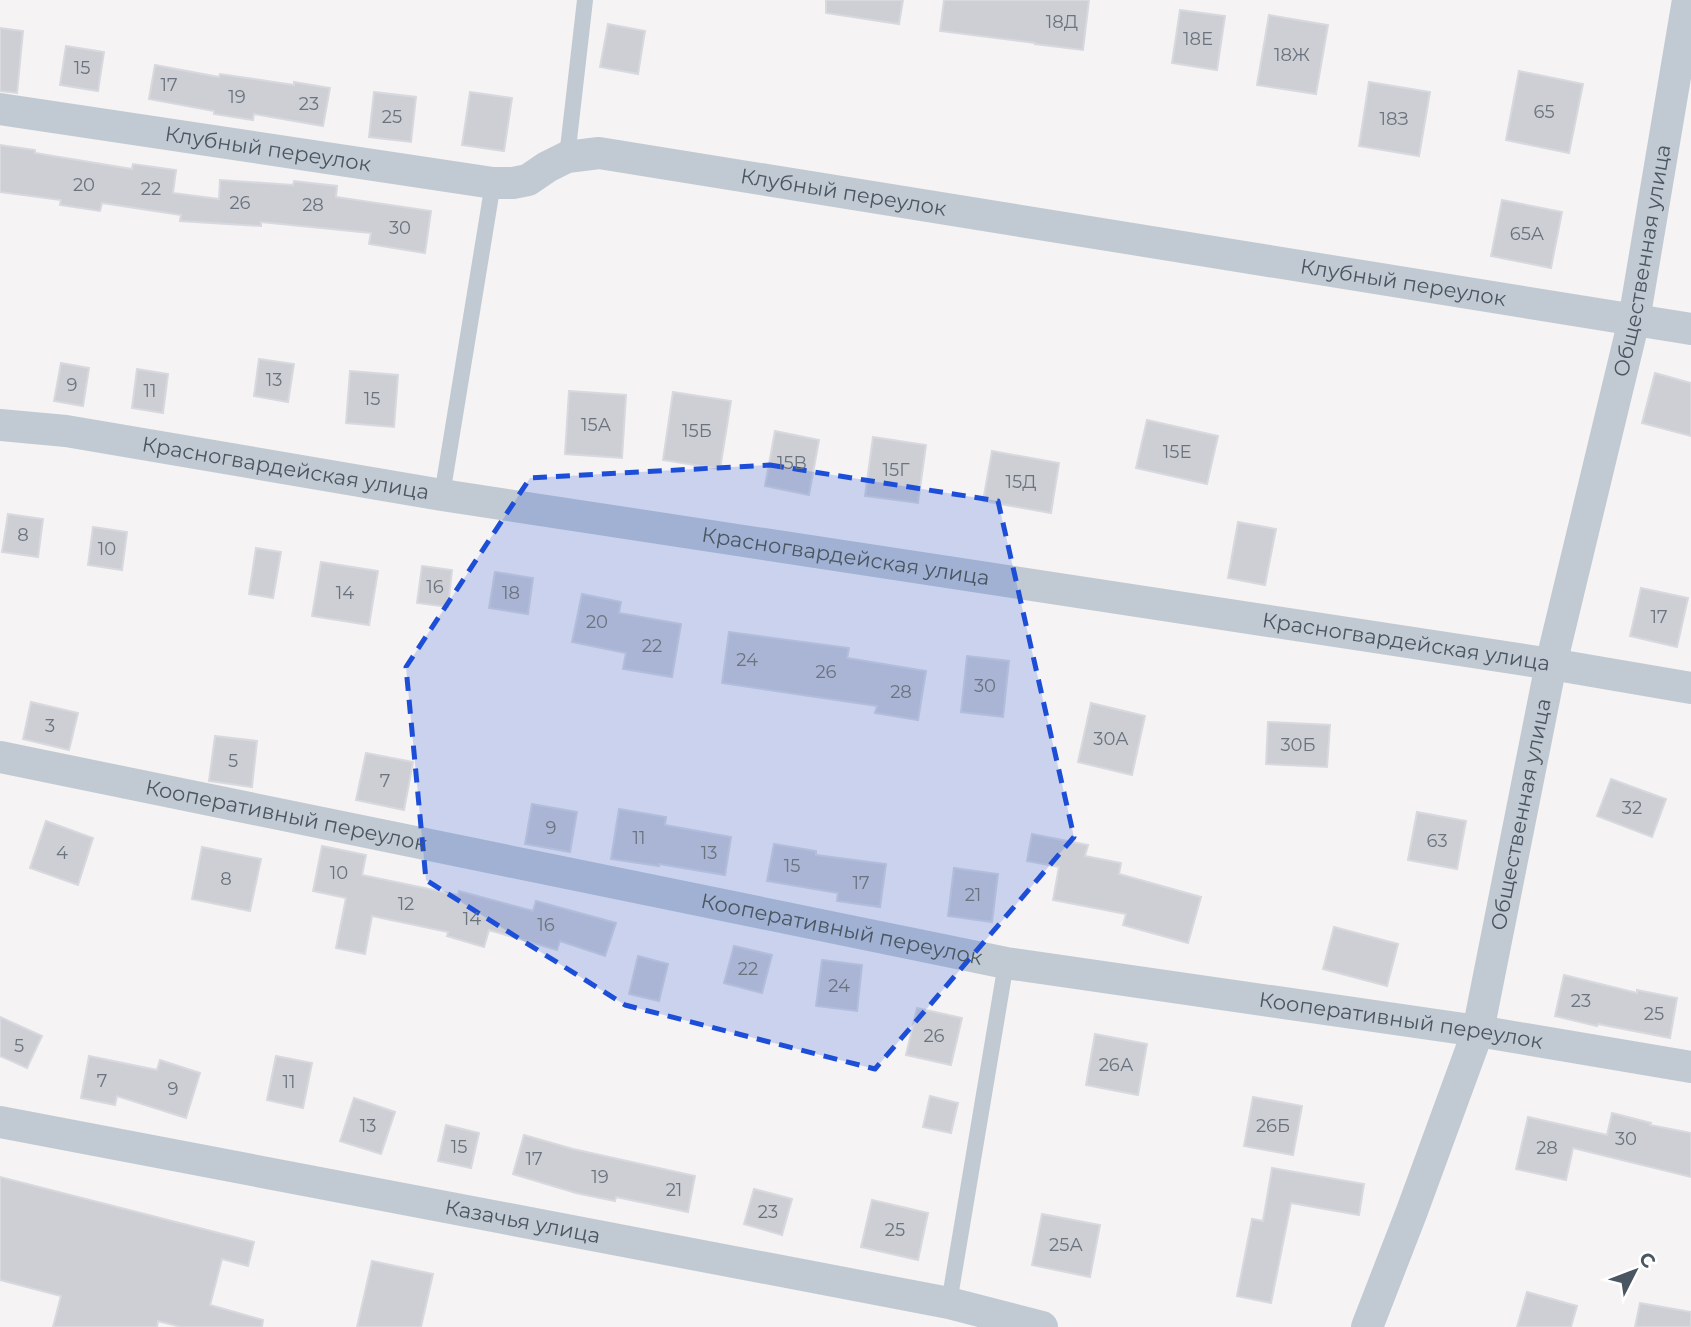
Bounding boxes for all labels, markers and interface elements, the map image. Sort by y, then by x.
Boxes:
house number: 18Д [1046,11,1078,33]
house number: 18Е [1183,28,1213,50]
house number: 18Ж [1274,44,1310,66]
house number: 15 [74,57,90,79]
house number: 17 [160,74,178,96]
house number: 19 [228,86,246,108]
house number: 23 [299,93,319,115]
house number: 65 [1533,101,1555,123]
house number: 25 [382,106,402,128]
house number: 18З [1379,108,1409,130]
street label: Клубный переулок [163,121,373,177]
street label: Общественная улица [1608,143,1675,379]
street label: Клубный переулок [739,163,948,221]
house number: 20 [73,174,95,196]
house number: 22 [141,178,161,200]
house number: 26 [229,192,251,214]
house number: 28 [302,194,324,216]
house number: 30 [389,217,411,239]
house number: 65А [1510,223,1545,245]
street label: Клубный переулок [1298,253,1508,311]
house number: 13 [266,369,282,391]
house number: 9 [67,374,78,396]
house number: 11 [144,380,157,402]
house number: 15 [364,388,380,410]
house number: 15А [581,414,612,436]
house number: 15Б [682,420,712,442]
street label: Красногвардейская улица [140,431,431,505]
house number: 15Е [1163,441,1191,463]
house number: 15В [777,452,807,474]
house number: 15Г [883,459,910,481]
house number: 15Д [1006,471,1036,493]
street label: Красногвардейская улица [700,522,991,590]
house number: 8 [17,524,29,546]
house number: 10 [98,538,116,560]
house number: 16 [426,576,444,598]
house number: 14 [336,582,354,604]
house number: 18 [502,582,520,604]
house number: 17 [1650,606,1668,628]
street label: Красногвардейская улица [1261,607,1552,676]
house number: 20 [586,611,608,633]
house number: 22 [642,635,662,657]
house number: 24 [736,649,758,671]
house number: 26 [815,661,837,683]
house number: 30 [974,675,996,697]
house number: 28 [890,681,912,703]
street label: Общественная улица [1485,696,1556,932]
house number: 3 [45,715,55,737]
house number: 30А [1093,728,1129,750]
house number: 30Б [1280,734,1316,756]
house number: 5 [228,750,238,772]
house number: 7 [380,770,390,792]
street label: Кооперативный переулок [143,774,429,856]
house number: 32 [1622,797,1642,819]
house number: 9 [546,817,557,839]
house number: 11 [633,827,646,849]
house number: 63 [1426,830,1448,852]
house number: 4 [56,842,68,864]
house number: 13 [701,842,717,864]
house number: 15 [784,855,800,877]
house number: 10 [330,862,348,884]
house number: 8 [220,868,232,890]
house number: 17 [852,872,870,894]
house number: 21 [965,884,981,906]
street label: Кооперативный переулок [699,888,985,970]
house number: 12 [398,893,414,915]
house number: 14 [463,908,481,930]
house number: 16 [537,914,555,936]
house number: 22 [738,958,758,980]
house number: 24 [828,975,850,997]
street label: Кооперативный переулок [1257,987,1545,1054]
house number: 23 [1571,990,1591,1012]
house number: 25 [1644,1003,1664,1025]
house number: 26 [923,1025,945,1047]
house number: 5 [14,1035,24,1057]
house number: 26А [1099,1054,1134,1076]
house number: 7 [97,1070,107,1092]
house number: 11 [283,1071,296,1093]
house number: 9 [168,1078,179,1100]
house number: 13 [360,1115,376,1137]
house number: 26Б [1256,1115,1290,1137]
house number: 30 [1615,1128,1637,1150]
house number: 15 [451,1136,467,1158]
house number: 28 [1536,1137,1558,1159]
house number: 17 [525,1148,543,1170]
house number: 19 [591,1166,609,1188]
house number: 21 [666,1179,682,1201]
street label: Казачья улица [443,1194,602,1248]
house number: 23 [758,1201,778,1223]
house number: 25 [885,1219,905,1241]
house number: 25А [1049,1234,1084,1256]
north arrow [1600,1236,1670,1306]
text: С [1634,1247,1661,1273]

